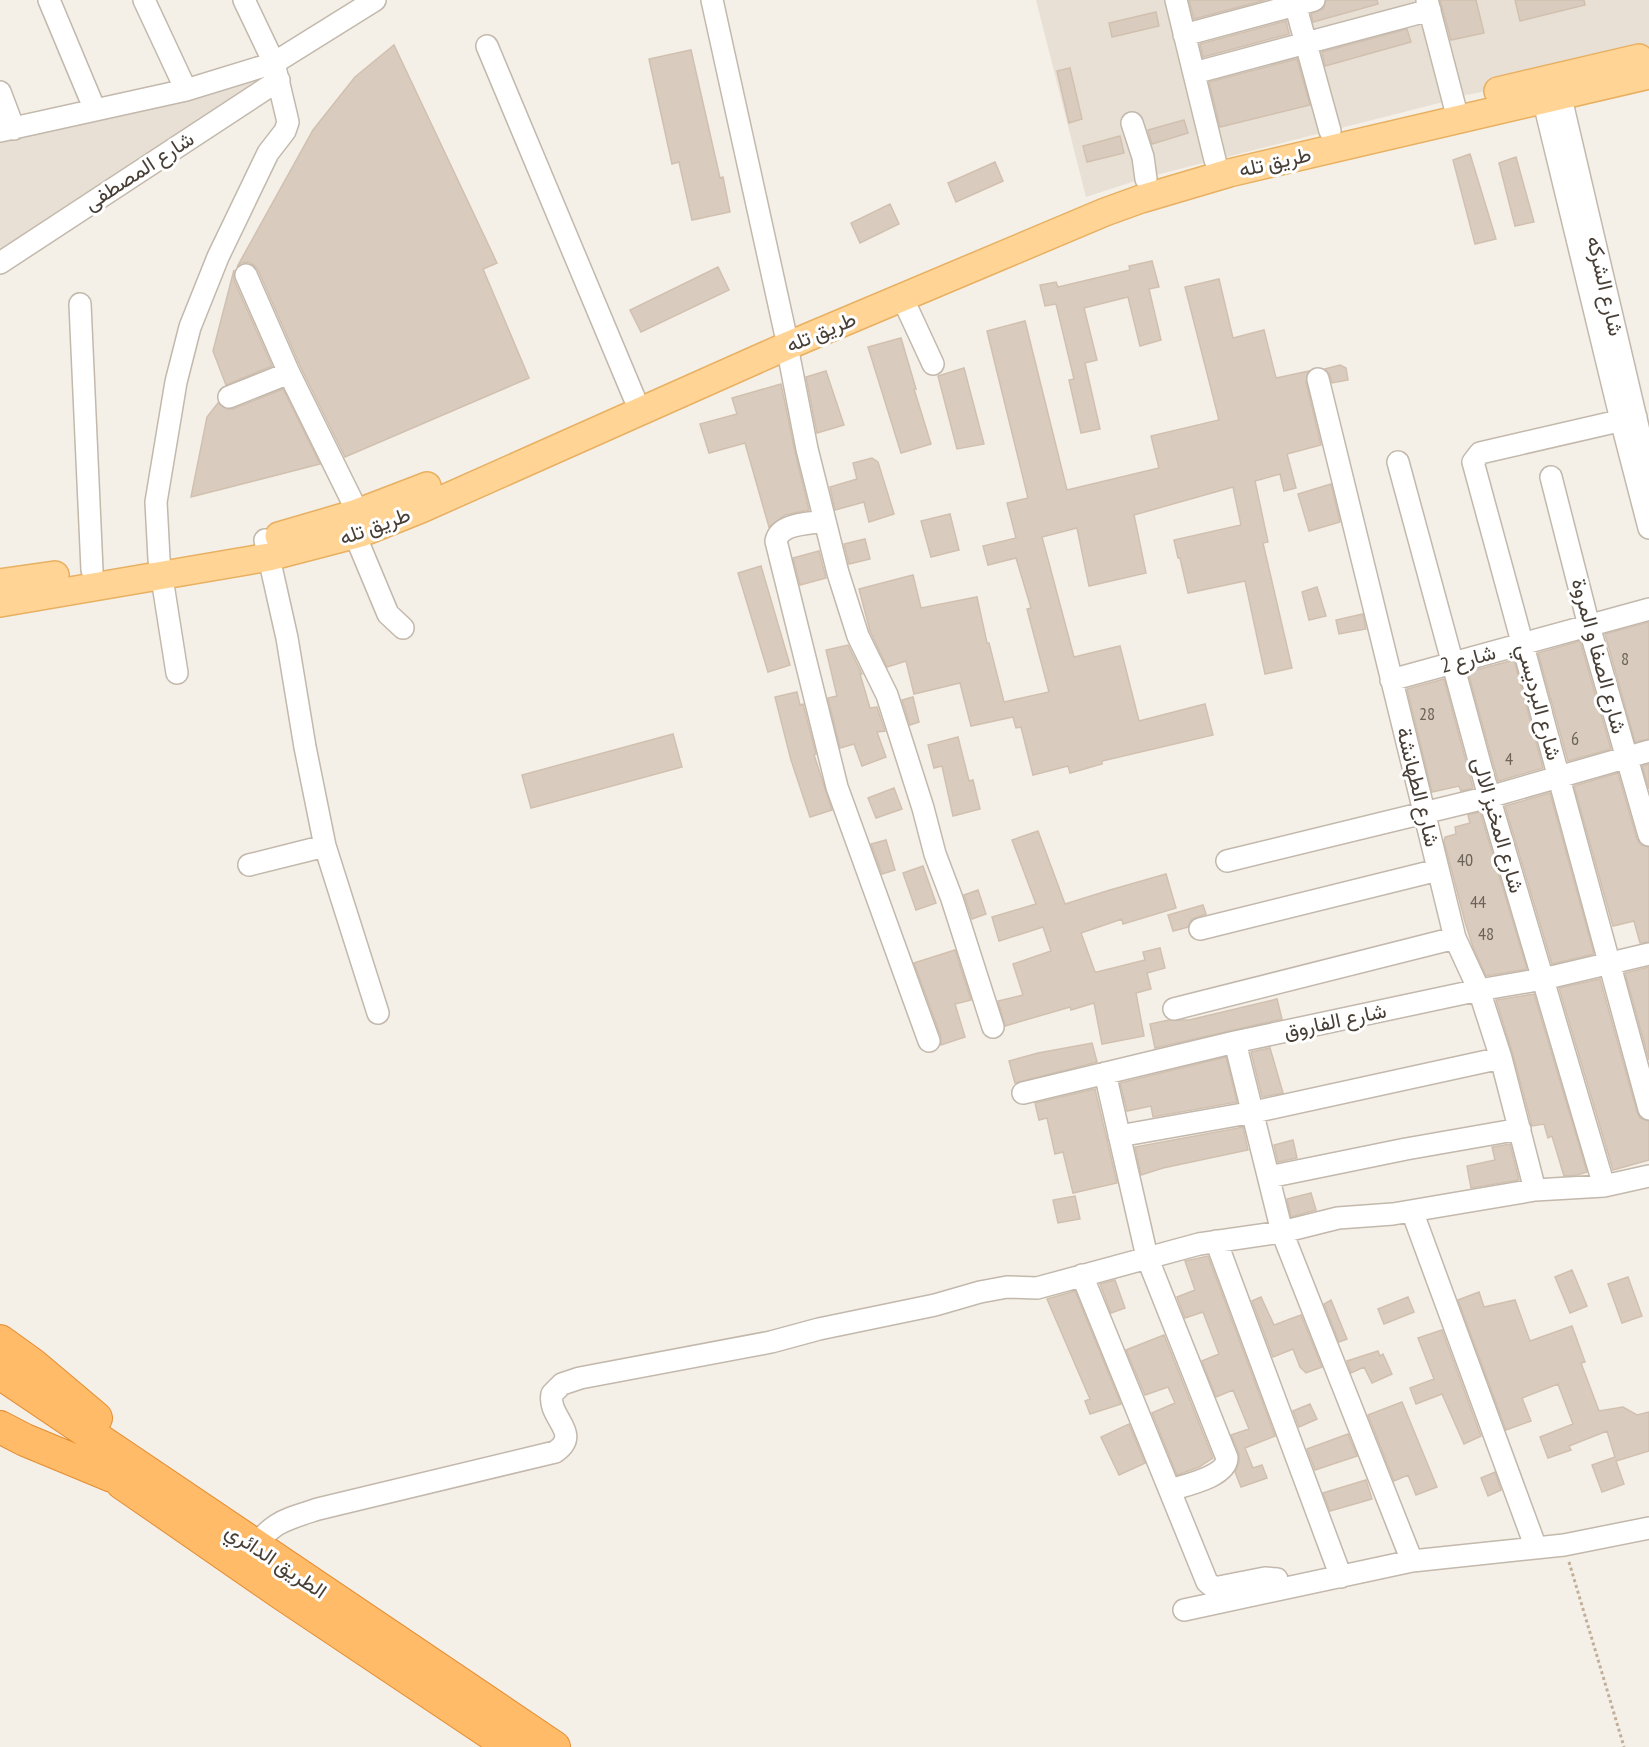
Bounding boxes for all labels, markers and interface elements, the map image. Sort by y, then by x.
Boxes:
street label: شارع المصطفى [79,125,199,217]
street label: طريق تله [1236,140,1314,183]
street label: شارع الشركه [1580,233,1630,339]
street label: طريق تله [782,305,860,358]
street label: طريق تله [336,500,414,551]
street label: شارع الصفا و المروة [1565,575,1633,737]
street label: شارع 2 [1437,638,1499,680]
street label: شارع البرديسي [1507,641,1568,764]
house number: 8 [1621,647,1629,670]
house number: 28 [1419,702,1435,725]
street label: شارع الطهانشة [1390,724,1446,850]
house number: 6 [1571,727,1579,750]
house number: 4 [1505,747,1513,770]
street label: شارع المخبز الالى [1465,754,1531,896]
house number: 40 [1457,848,1473,871]
house number: 44 [1470,890,1486,913]
house number: 48 [1478,922,1494,945]
street label: شارع الفاروق [1281,996,1389,1046]
street label: الطريق الدائري [218,1517,332,1608]

